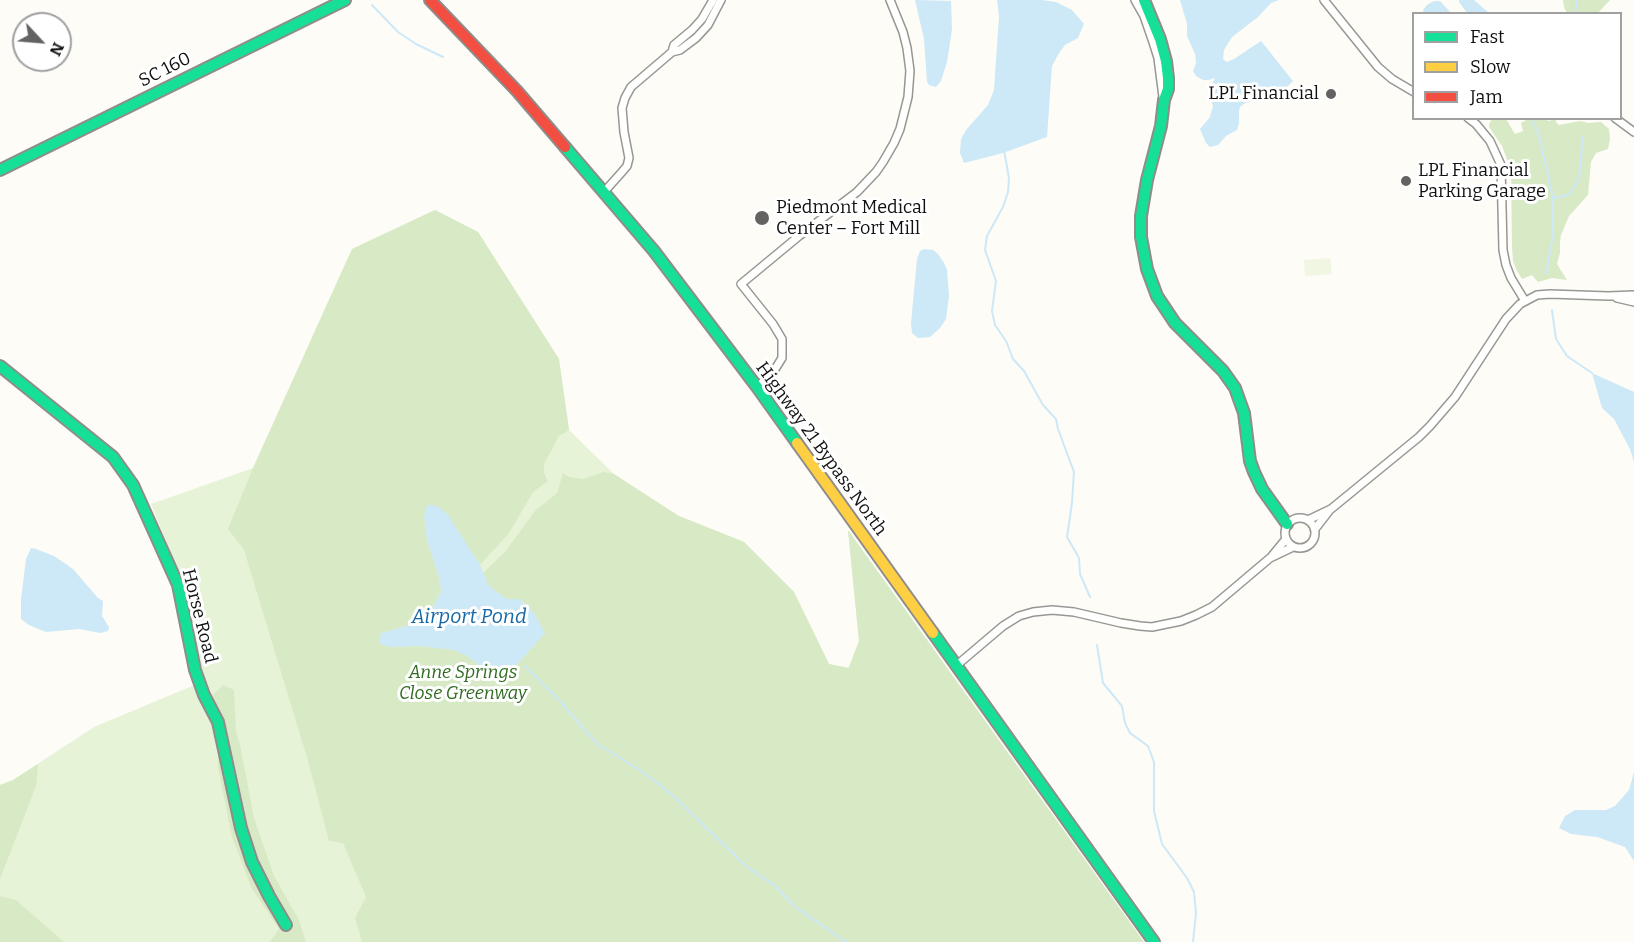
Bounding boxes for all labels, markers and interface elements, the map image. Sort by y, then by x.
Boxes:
north arrow [12,12,72,72]
legend [1412,12,1622,120]
text: Fast [1470,26,1505,48]
text: N [46,40,68,59]
street label: SC 160 [135,48,195,92]
text: Slow [1470,56,1510,78]
place label: LPL Financial [1208,83,1319,105]
text: Jam [1470,86,1503,108]
marker: LPL Financial [1324,87,1338,101]
place label: LPL Financial Parking Garage [1418,160,1546,202]
marker: LPL Financial Parking Garage [1399,174,1413,188]
place label: Piedmont Medical Center – Fort Mill [776,197,927,240]
marker: Piedmont Medical Center – Fort Mill [753,209,771,227]
street label: Highway 21 Bypass North [751,358,891,540]
street label: Horse Road [177,567,221,665]
water label: Airport Pond [411,605,527,629]
park label: Anne Springs Close Greenway [399,662,527,704]

